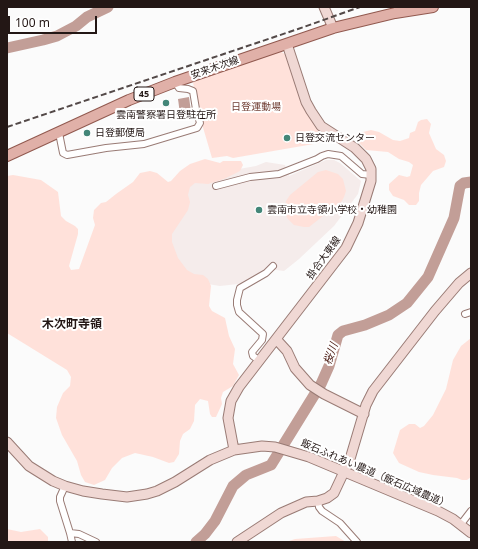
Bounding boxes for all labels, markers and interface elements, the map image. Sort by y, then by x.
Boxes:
scale bar [10,8,99,34]
text: 100 m [15,14,50,31]
street label: 安来木次線 [189,54,241,82]
road number: 45 [134,87,154,101]
marker: 雲南警察署日登駐在所 [161,98,171,108]
park label: 日登運動場 [231,101,281,113]
place label: 雲南警察署日登駐在所 [116,109,216,121]
place label: 日登郵便局 [95,127,145,139]
marker: 日登郵便局 [82,128,92,138]
place label: 日登交流センター [295,132,375,144]
marker: 日登交流センター [282,133,292,143]
place label: 雲南市立寺領小学校・幼稚園 [267,204,397,216]
marker: 雲南市立寺領小学校・幼稚園 [254,205,264,215]
street label: 掛合大東線 [304,234,344,282]
district label: 木次町寺領 [42,318,102,332]
water label: 桜川 [321,341,341,367]
street label: 飯石ふれあい農道（飯石広域農道） [299,437,451,511]

